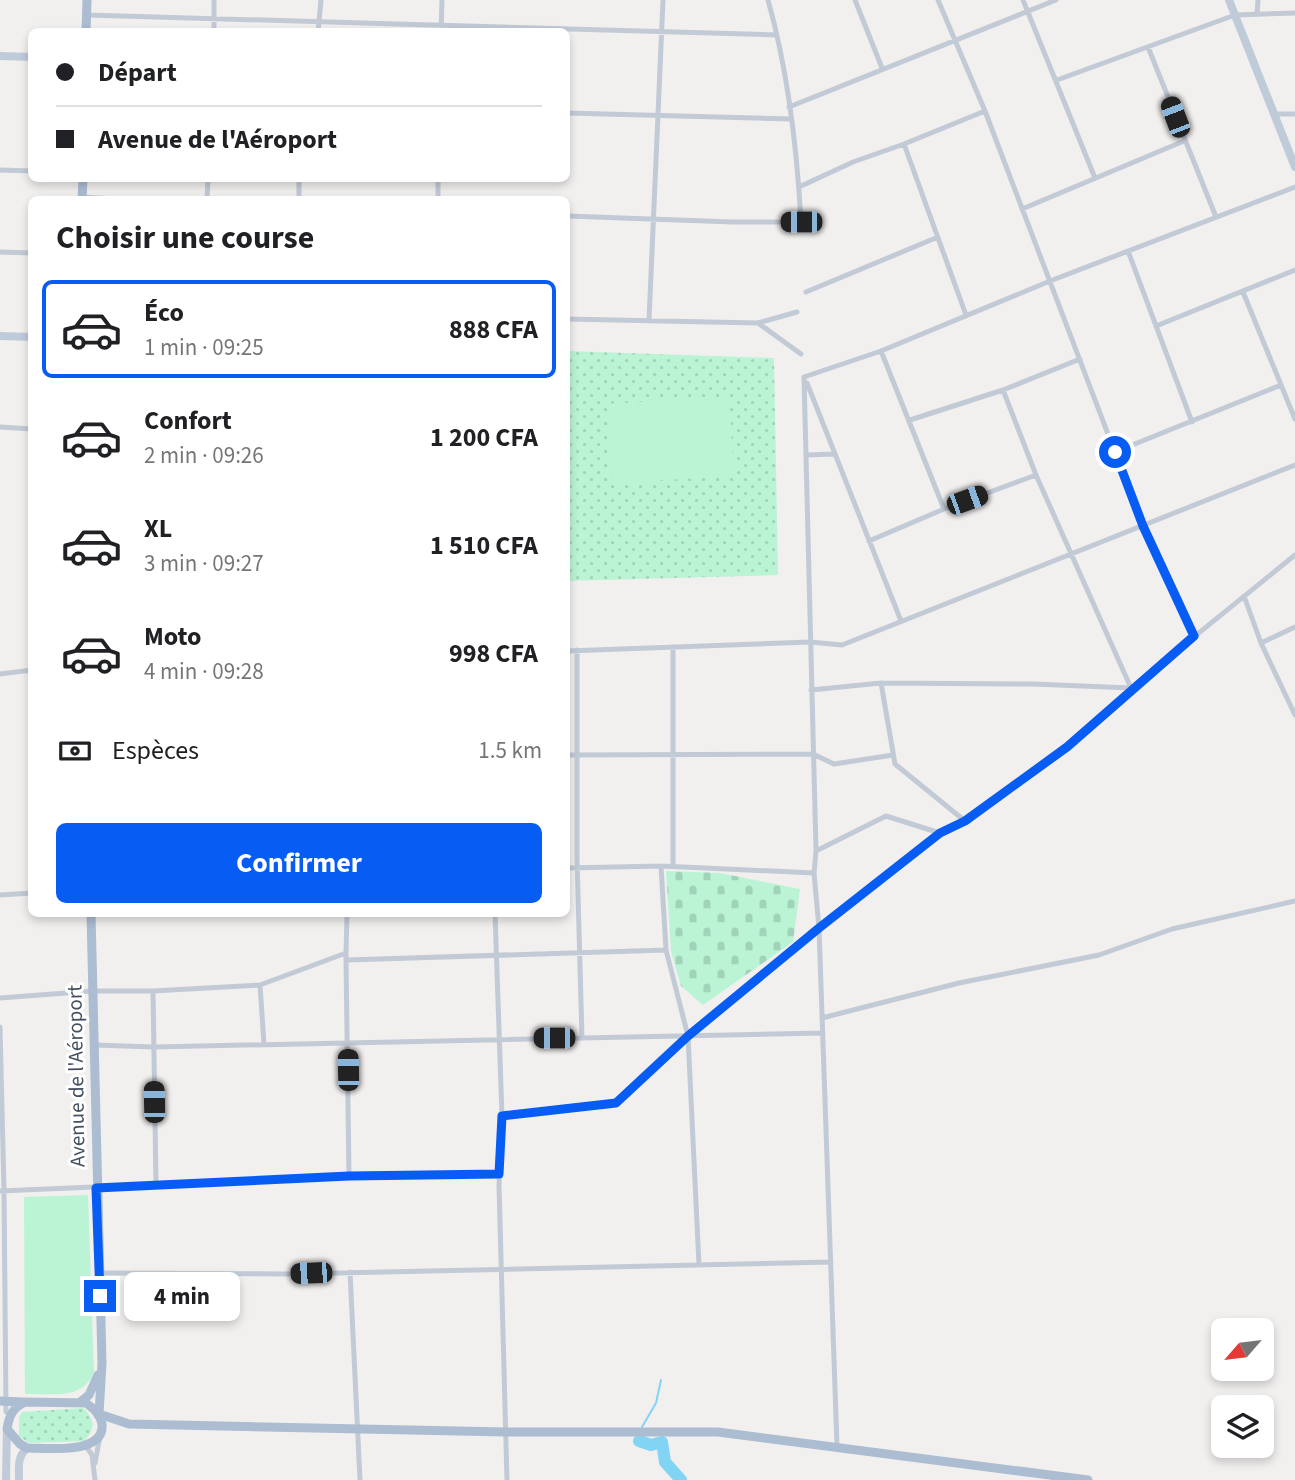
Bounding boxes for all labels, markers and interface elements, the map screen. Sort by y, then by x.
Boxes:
text: Départ [98,54,177,91]
car [1158,94,1193,140]
text: Avenue de l'Aéroport [98,121,337,158]
car [781,212,823,233]
text: Choisir une course [56,215,314,261]
text: Éco [144,294,184,331]
icon: car [60,298,123,361]
text: 888 CFA [449,311,538,348]
text: 1 min · 09:25 [144,331,264,364]
text: Confort [144,402,232,439]
icon: car [60,406,123,469]
text: 1 200 CFA [430,419,538,456]
route start [1099,436,1131,468]
text: 2 min · 09:26 [144,439,264,472]
car [944,483,991,517]
text: XL [144,510,172,547]
icon: car [60,514,123,577]
text: 1 510 CFA [430,527,538,564]
text: 3 min · 09:27 [144,547,264,580]
text: Moto [144,618,201,655]
icon: car [60,622,123,685]
text: 998 CFA [449,635,538,672]
text: 4 min · 09:28 [144,655,264,688]
icon: cash [56,732,94,770]
text: Espèces [112,732,199,769]
text: 1.5 km [478,734,542,767]
button: Confirmer [56,823,542,903]
street label: Avenue de l'Aéroport [59,985,93,1167]
car [534,1028,576,1049]
car [338,1049,359,1091]
car [144,1081,165,1123]
car [290,1262,333,1284]
callout: 4 min [124,1272,240,1320]
route end [84,1280,116,1312]
text: 4 min [154,1280,210,1313]
north arrow [1211,1318,1274,1381]
map controls [1211,1318,1274,1458]
button: layers [1211,1395,1274,1458]

